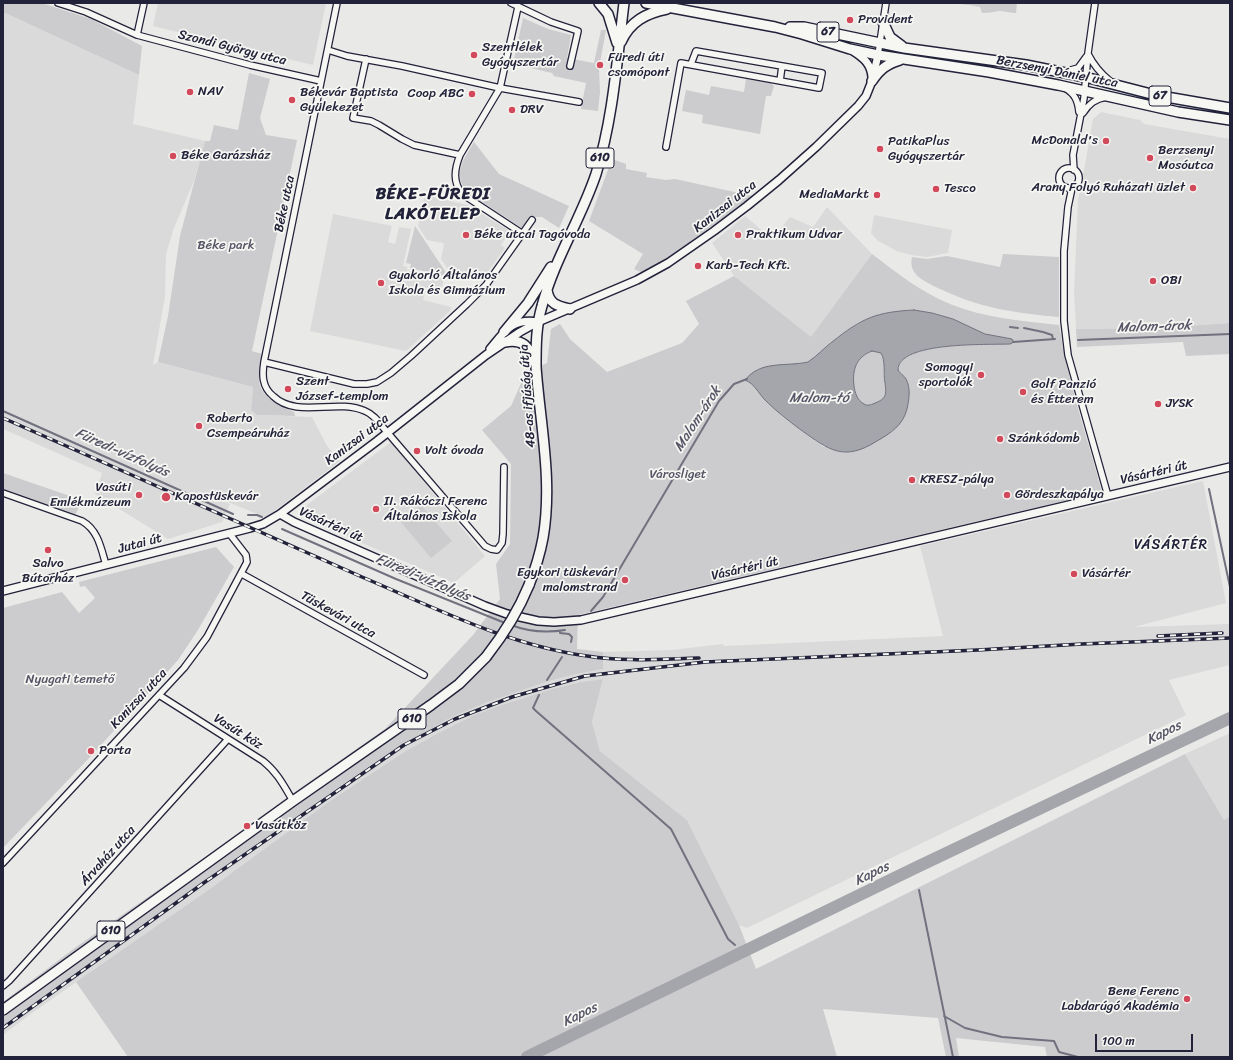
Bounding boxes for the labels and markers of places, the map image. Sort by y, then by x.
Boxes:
place label: Provident [858,12,913,28]
marker: Provident [845,15,855,25]
place label: Szentlélek Gyógyszertár [482,40,558,71]
marker: Szentlélek Gyógyszertár [469,50,479,60]
place label: Füredi úti csomópont [608,50,669,81]
marker: Füredi úti csomópont [595,60,605,70]
place label: NAV [198,84,223,100]
place label: Békevár Baptista Gyülekezet [300,85,398,116]
place label: Coop ABC [408,86,464,102]
marker: NAV [185,87,195,97]
marker: Coop ABC [467,89,477,99]
marker: Békevár Baptista Gyülekezet [287,95,297,105]
place label: DRV [520,102,543,118]
marker: DRV [507,105,517,115]
place label: McDonald's [1032,133,1098,149]
place label: PatikaPlus Gyógyszertár [888,134,964,165]
marker: McDonald's [1101,136,1111,146]
place label: Berzsenyi Mosóutca [1158,143,1214,174]
marker: PatikaPlus Gyógyszertár [875,144,885,154]
place label: Béke Garázsház [181,148,270,164]
marker: Béke Garázsház [168,151,178,161]
marker: Berzsenyi Mosóutca [1145,153,1155,163]
place label: Arany Folyó Ruházati üzlet [1032,180,1185,196]
place label: Tesco [944,181,976,197]
marker: Arany Folyó Ruházati üzlet [1188,183,1198,193]
marker: Tesco [931,184,941,194]
place label: MediaMarkt [799,187,869,203]
marker: MediaMarkt [872,190,882,200]
place label: Béke utcai Tagóvoda [474,227,590,243]
place label: Praktikum Udvar [746,227,842,243]
marker: Béke utcai Tagóvoda [461,230,471,240]
marker: Praktikum Udvar [733,230,743,240]
place label: Karb-Tech Kft. [706,258,791,274]
marker: Karb-Tech Kft. [693,261,703,271]
place label: Gyakorló Általános Iskola és Gimnázium [389,268,505,299]
place label: OBI [1161,273,1182,289]
marker: OBI [1148,276,1158,286]
marker: Gyakorló Általános Iskola és Gimnázium [376,278,386,288]
place label: Somogyi sportolók [919,360,973,391]
marker: Somogyi sportolók [976,370,986,380]
place label: Szent József-templom [296,374,389,405]
place label: Golf Panzió és Étterem [1031,377,1096,408]
marker: Szent József-templom [283,384,293,394]
marker: Golf Panzió és Étterem [1018,387,1028,397]
place label: JYSK [1166,396,1193,412]
marker: JYSK [1153,399,1163,409]
place label: Roberto Csempeáruház [207,411,290,442]
marker: Roberto Csempeáruház [194,421,204,431]
place label: Szánkódomb [1008,431,1080,447]
marker: Szánkódomb [995,434,1005,444]
place label: Volt óvoda [425,443,484,459]
marker: Volt óvoda [412,446,422,456]
place label: KRESZ-pálya [920,472,994,488]
marker: KRESZ-pálya [907,475,917,485]
place label: Vasúti Emlékmúzeum [50,480,131,511]
place label: Gördeszkapálya [1015,487,1104,503]
place label: Kapostüskevár [175,489,258,505]
marker: Vasúti Emlékmúzeum [134,490,144,500]
marker: Gördeszkapálya [1002,490,1012,500]
marker: Kapostüskevár [160,491,172,503]
place label: II. Rákóczi Ferenc Általános Iskola [384,494,487,525]
marker: II. Rákóczi Ferenc Általános Iskola [371,504,381,514]
marker: Salvo Bútorház [43,545,53,555]
place label: Salvo Bútorház [22,556,74,587]
place label: Egykori tüskevári malomstrand [517,565,617,596]
place label: Vásártér [1082,566,1130,582]
marker: Vásártér [1069,569,1079,579]
marker: Egykori tüskevári malomstrand [620,575,630,585]
place label: Porta [99,743,131,759]
marker: Porta [86,746,96,756]
place label: Vasútköz [255,818,307,834]
marker: Vasútköz [242,821,252,831]
place label: Bene Ferenc Labdarúgó Akadémia [1062,984,1179,1015]
marker: Bene Ferenc Labdarúgó Akadémia [1182,994,1192,1004]

